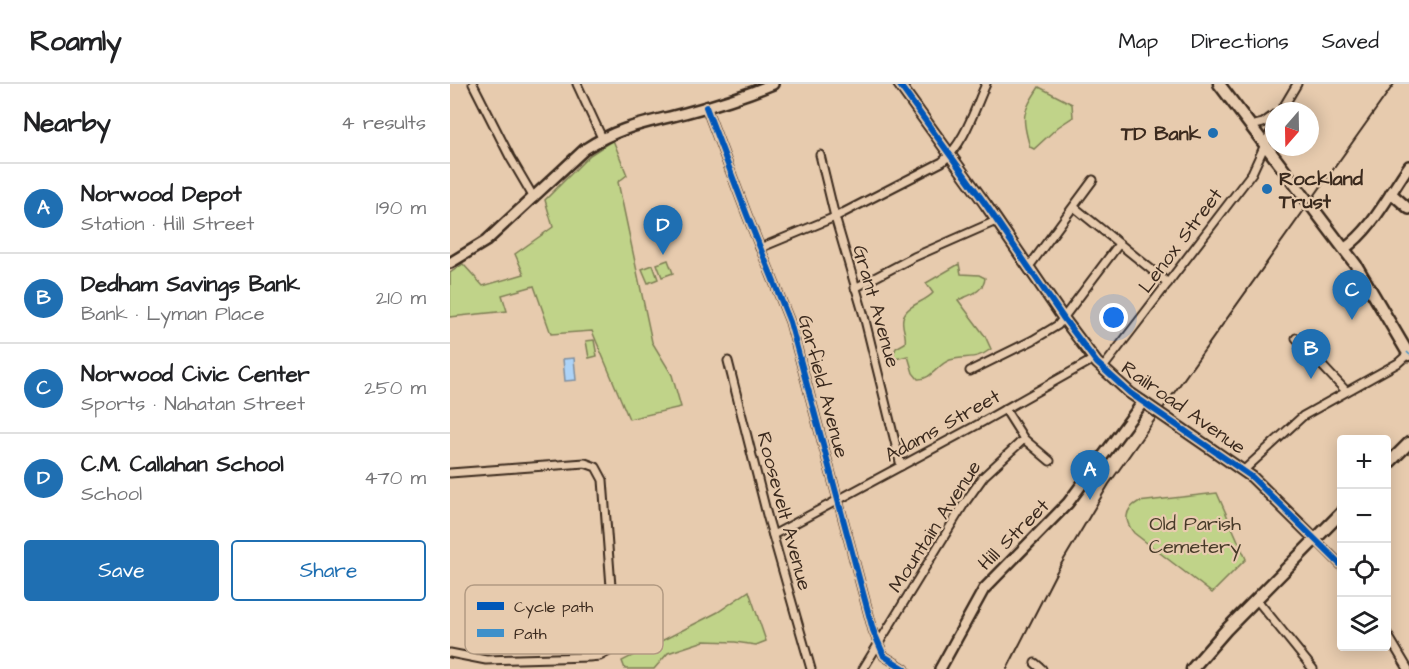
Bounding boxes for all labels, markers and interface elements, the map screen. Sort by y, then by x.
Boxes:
text: Roamly [30,22,122,61]
text: Map [1118,27,1158,56]
text: Directions [1191,27,1289,56]
text: Saved [1322,27,1379,56]
north arrow [1265,102,1319,156]
text: Nearby [24,105,111,141]
text: 4 results [341,109,426,137]
place label: TD Bank [1120,120,1202,148]
marker: TD Bank [1206,126,1220,140]
place label: Rockland Trust [1278,165,1364,216]
text: Norwood Depot [81,179,242,210]
street label: Lenox Street [1132,182,1230,299]
marker: Rockland Trust [1260,182,1274,196]
text: A [37,194,50,222]
text: 190 m [376,194,426,222]
pin: D [644,206,682,255]
text: Station · Hill Street [81,210,254,238]
street label: Grant Avenue [845,242,907,371]
text: Dedham Savings Bank [81,269,300,300]
pin: C [1332,270,1372,320]
text: B [36,284,51,312]
text: 210 m [376,284,426,312]
text: Bank · Lyman Place [81,300,265,328]
your location [1099,303,1128,332]
street label: Garfield Avenue [790,312,856,461]
pin: B [1292,330,1330,379]
street label: Railroad Avenue [1115,354,1252,461]
text: Norwood Civic Center [81,359,310,390]
text: C [36,374,51,402]
text: 250 m [364,374,426,402]
street label: Adams Street [879,382,1005,469]
text: Sports · Nahatan Street [81,390,305,418]
street label: Roosevelt Avenue [749,429,819,594]
map controls [1337,435,1391,651]
button: + [1337,435,1391,489]
text: C.M. Callahan School [81,449,284,480]
pin: A [1070,450,1110,500]
street label: Mountain Avenue [882,455,988,598]
text: D [37,464,50,492]
text: 470 m [364,464,426,492]
text: School [81,480,142,508]
button: − [1337,489,1391,543]
street label: Hill Street [972,493,1056,577]
park label: Old Parish Cemetery [1149,510,1241,562]
button: Save [24,540,219,601]
button: Share [231,540,426,601]
button: locate [1337,543,1391,597]
legend [465,585,663,654]
text: Cycle path [514,596,593,619]
button: layers [1337,597,1391,651]
text: Path [514,623,547,645]

